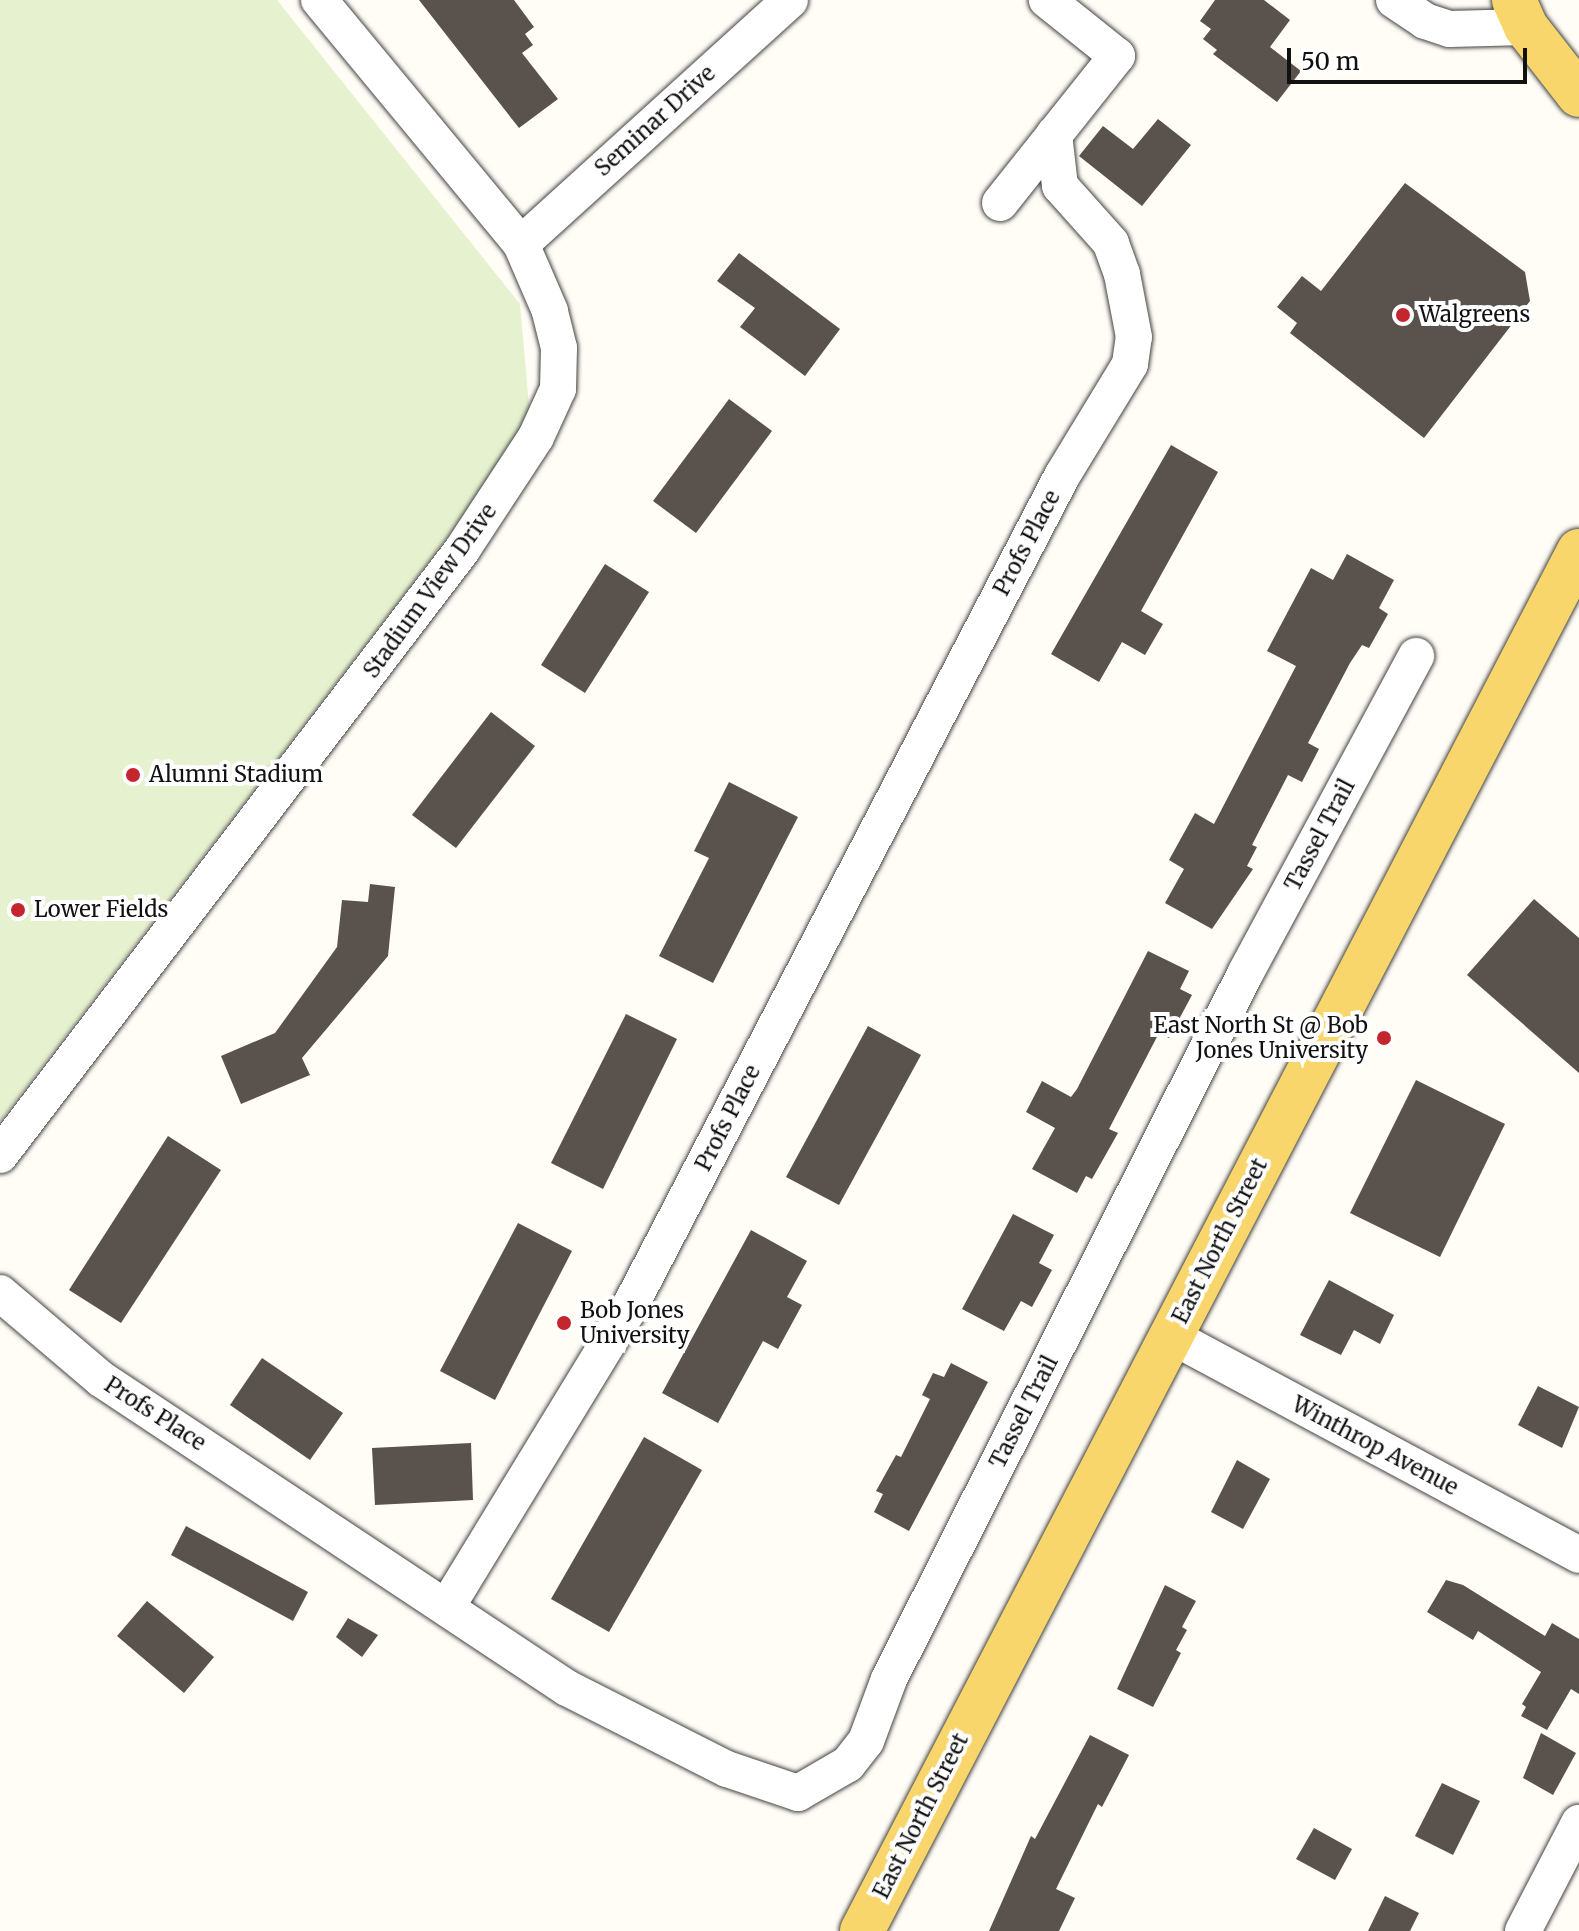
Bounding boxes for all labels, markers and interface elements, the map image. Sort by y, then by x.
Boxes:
scale bar [1291,32,1531,82]
text: 50 m [1301,46,1360,77]
street label: Seminar Drive [590,60,720,182]
place label: Walgreens [1419,302,1530,328]
marker: Walgreens [1394,306,1412,324]
street label: Profs Place [988,486,1066,600]
street label: Stadium View Drive [358,499,502,683]
place label: Alumni Stadium [149,762,323,788]
marker: Alumni Stadium [124,766,142,784]
street label: Tassel Trail [1280,775,1360,895]
place label: Lower Fields [34,897,168,923]
marker: Lower Fields [9,901,27,919]
place label: East North St @ Bob Jones University [1153,1012,1368,1064]
marker: East North St @ Bob Jones University [1375,1029,1393,1047]
street label: Profs Place [690,1061,766,1175]
street label: East North Street [1167,1154,1273,1328]
place label: Bob Jones University [580,1297,690,1348]
marker: Bob Jones University [555,1314,573,1332]
street label: Tassel Trail [984,1351,1064,1473]
street label: Profs Place [99,1372,211,1456]
street label: Winthrop Avenue [1287,1391,1463,1501]
street label: East North Street [868,1729,974,1903]

